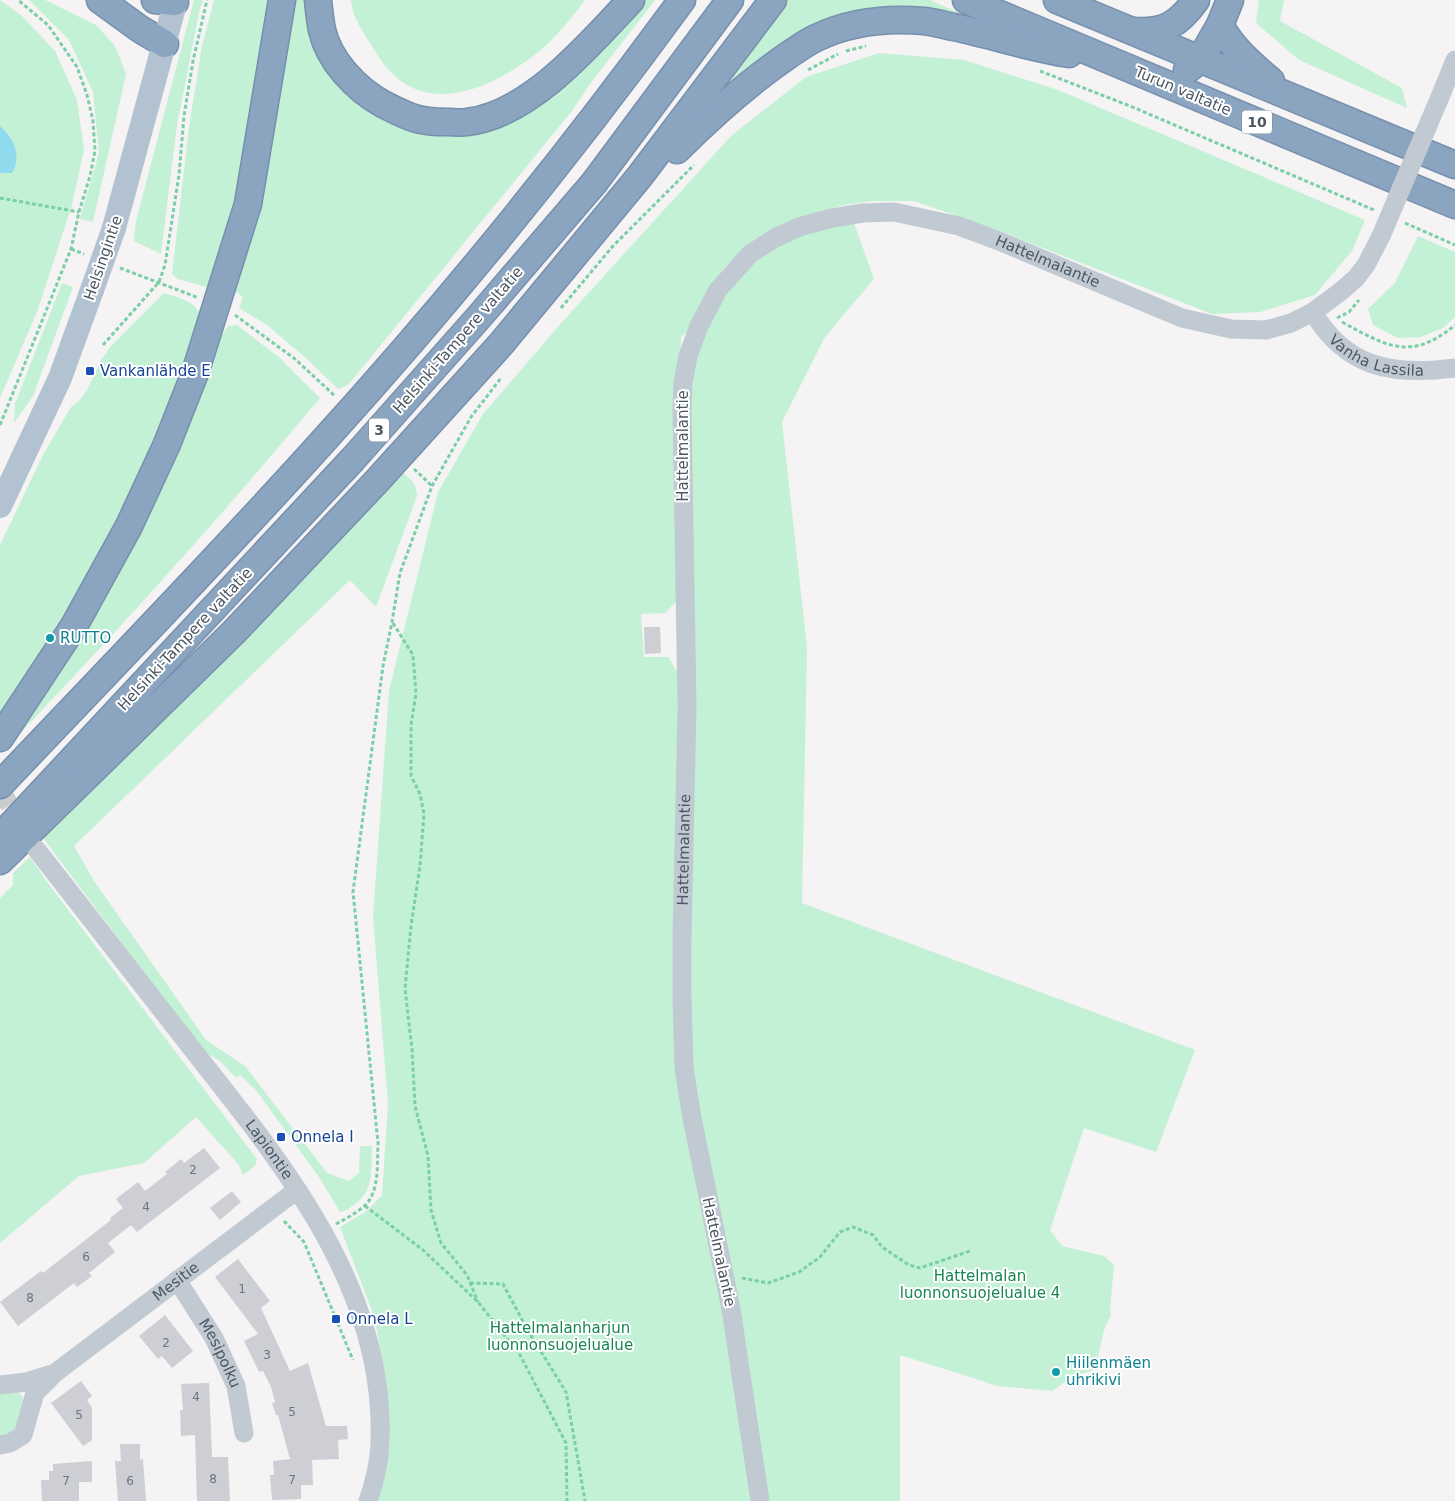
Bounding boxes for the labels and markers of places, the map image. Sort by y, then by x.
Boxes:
place label: Vankanlähde E [100,362,211,380]
marker: Vankanlähde E [84,365,96,377]
place label: RUTTO [60,629,111,647]
marker: RUTTO [44,632,56,644]
place label: Onnela I [291,1128,354,1146]
marker: Onnela I [275,1131,287,1143]
place label: Onnela L [346,1310,413,1328]
marker: Onnela L [330,1313,342,1325]
place label: Hiilenmäen uhrikivi [1066,1354,1151,1389]
marker: Hiilenmäen uhrikivi [1050,1366,1062,1378]

